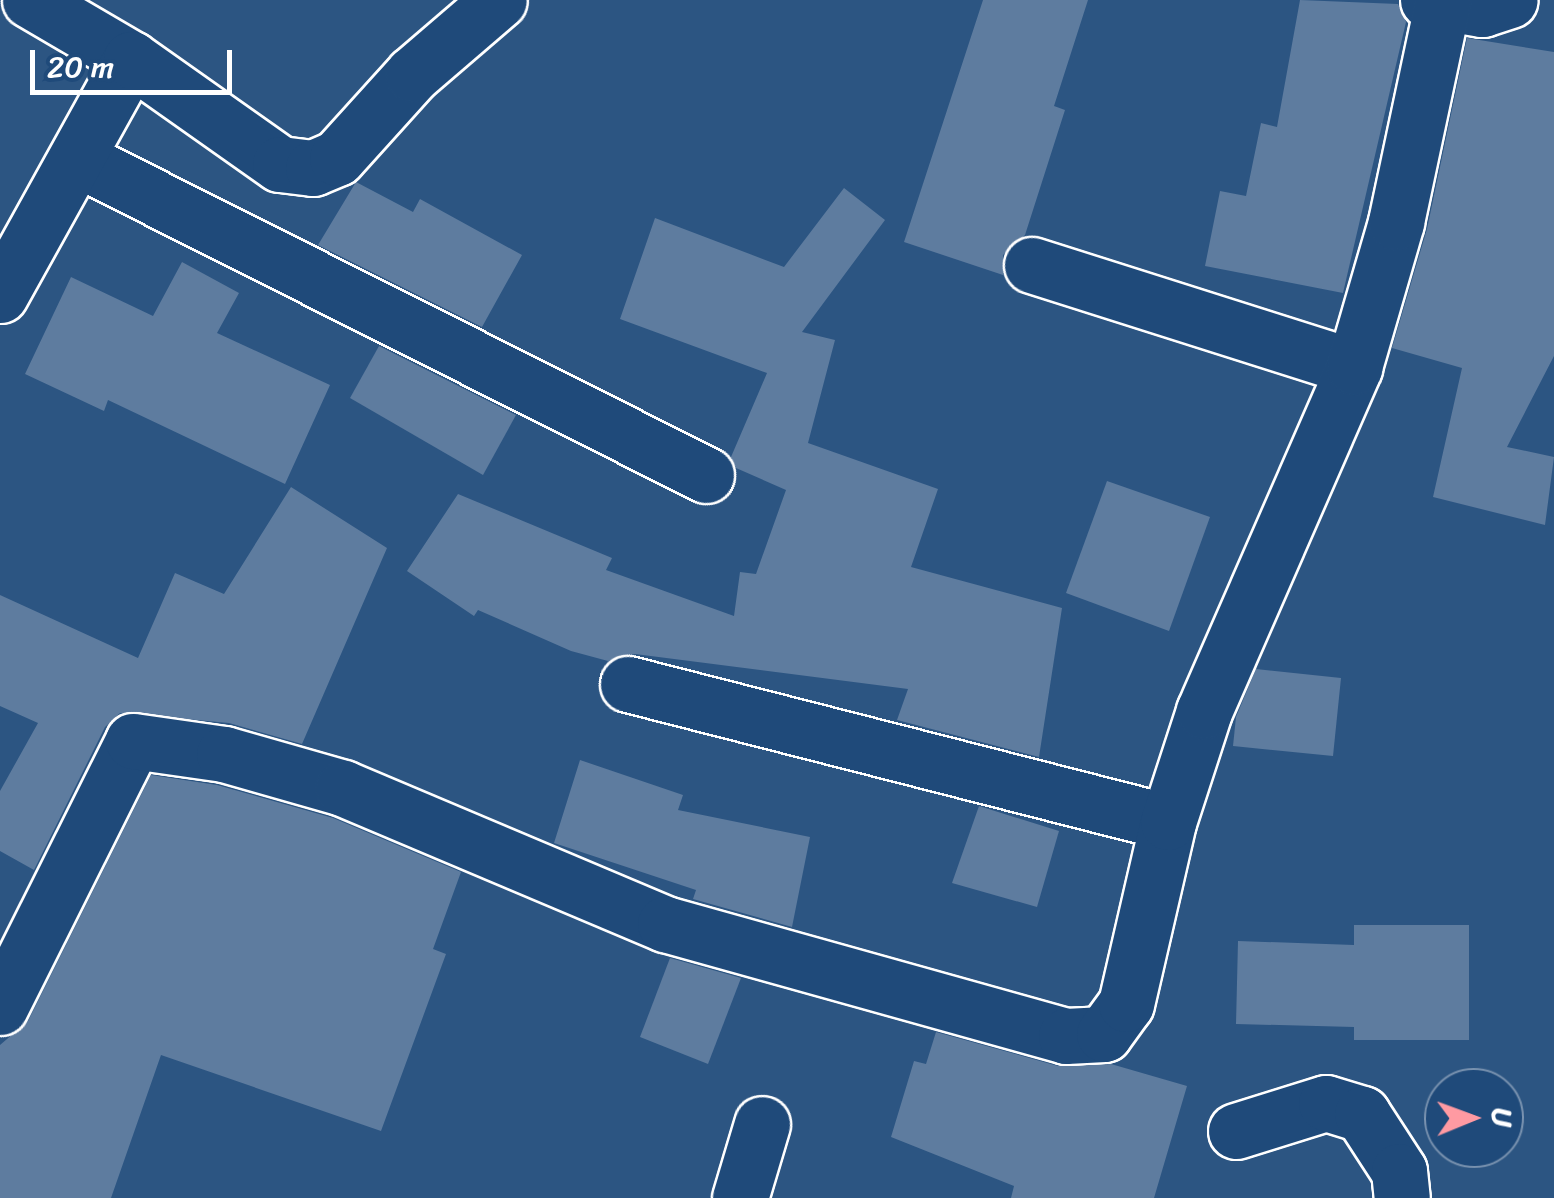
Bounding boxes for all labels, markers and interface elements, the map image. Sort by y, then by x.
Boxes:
scale bar [35,30,238,92]
text: 20 m [47,40,114,94]
north arrow [1424,1068,1524,1168]
text: U [1478,1108,1527,1127]

